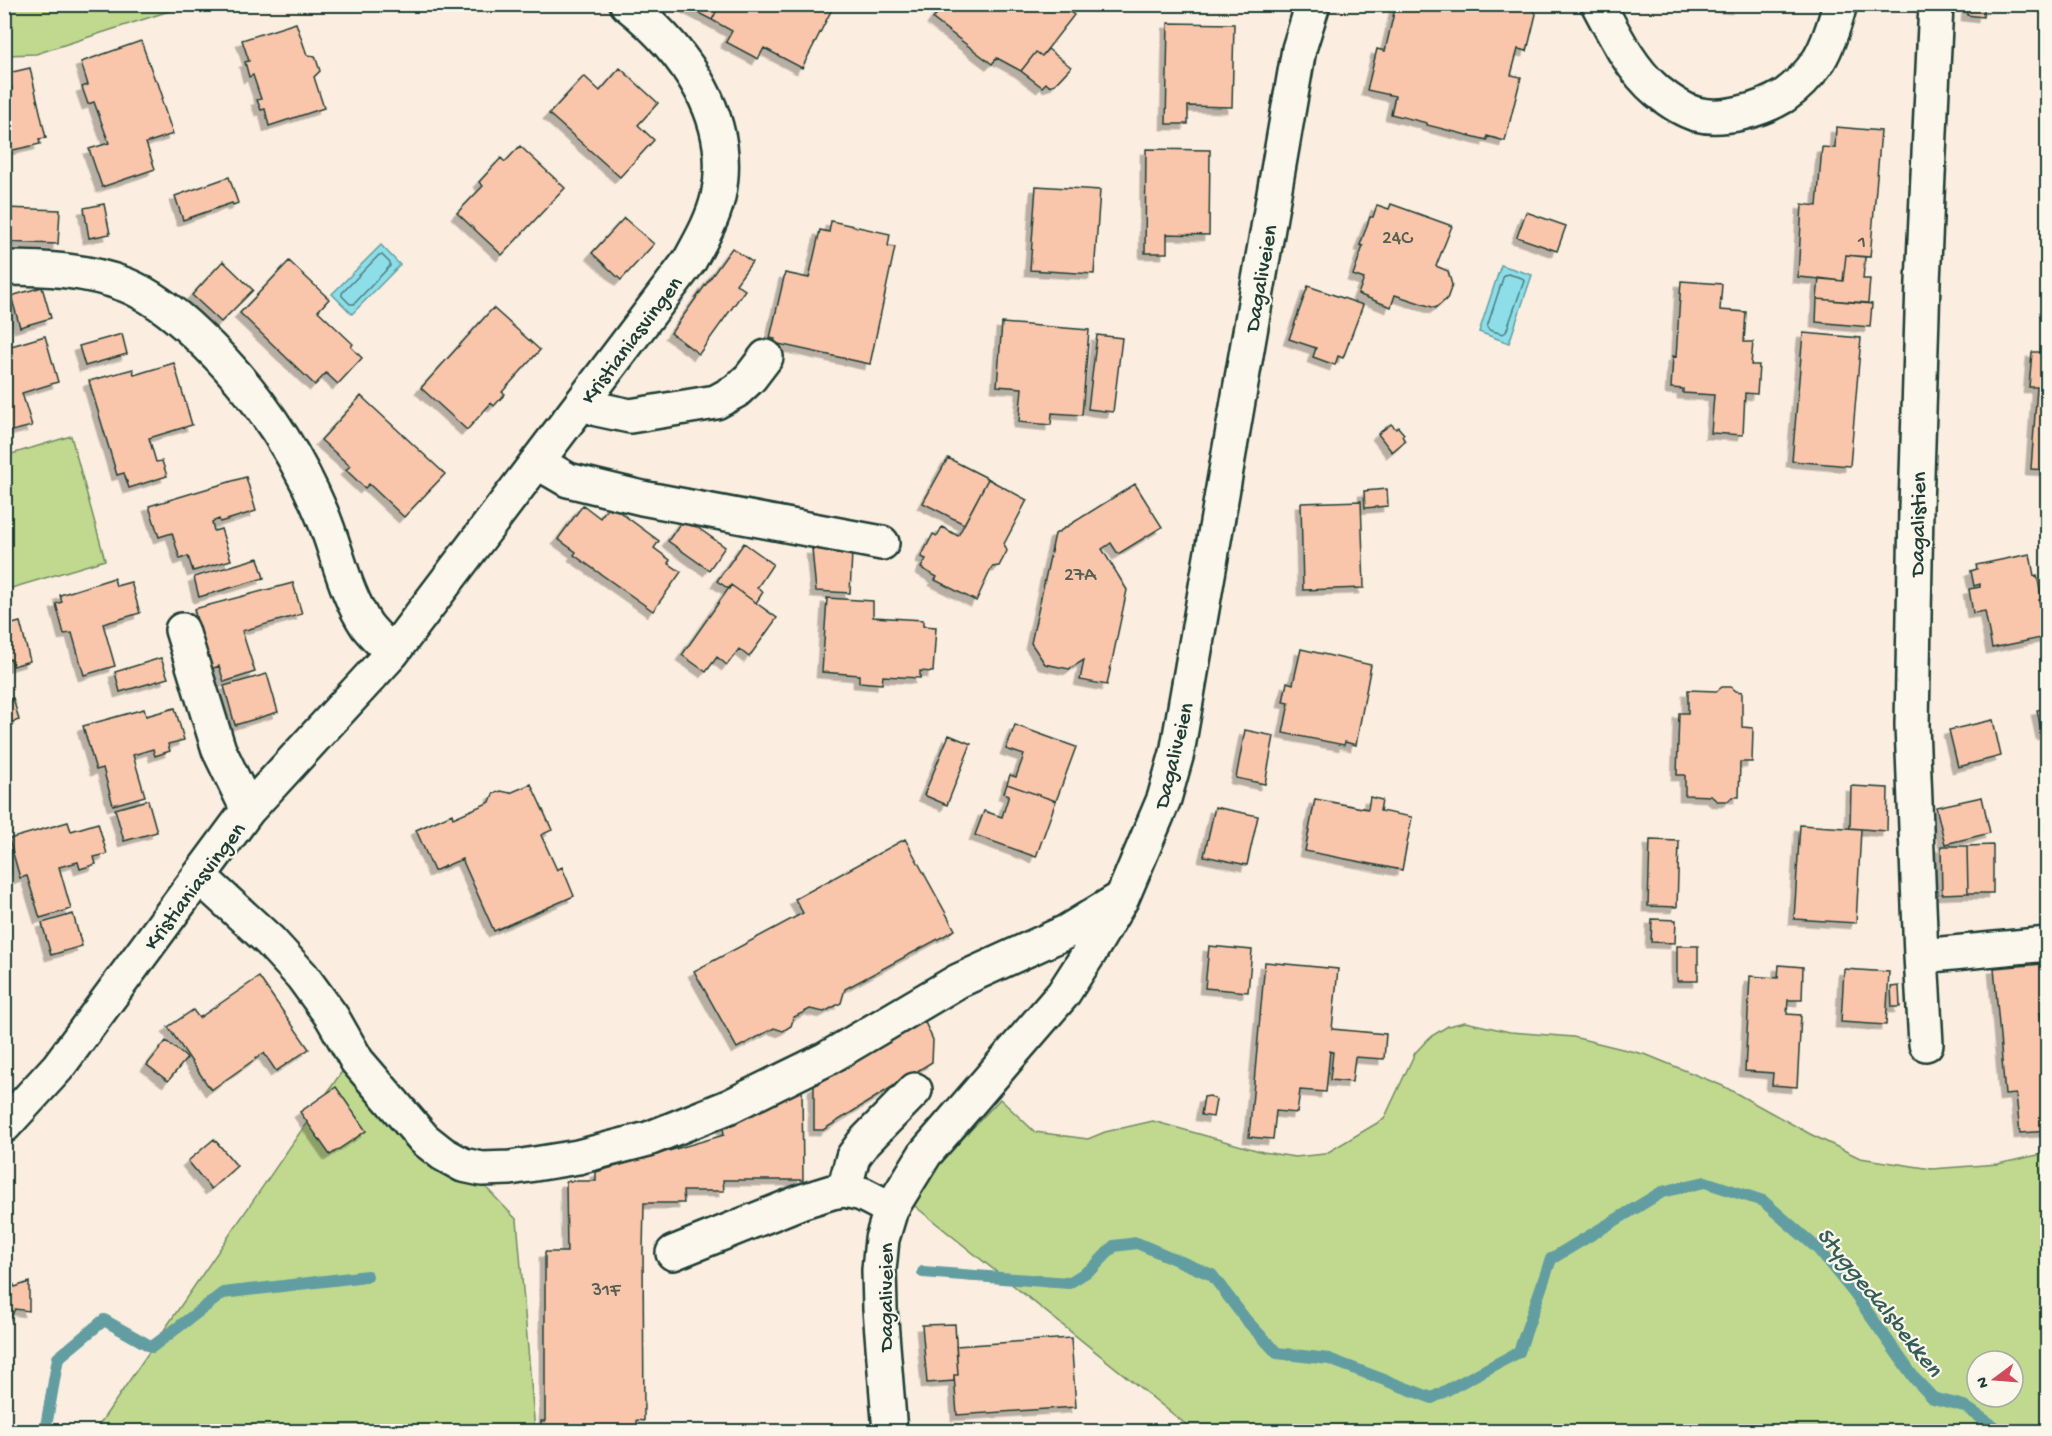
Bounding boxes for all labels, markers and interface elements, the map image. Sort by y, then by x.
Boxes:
street label: Dagaliveien [1240,222,1285,336]
house number: 24C [1382,228,1413,251]
house number: 1 [1857,232,1866,255]
street label: Kristianiasvingen [577,272,690,411]
street label: Dagalistien [1906,471,1934,579]
house number: 27A [1064,565,1097,588]
street label: Dagaliveien [1150,700,1202,814]
street label: Kristianiasvingen [140,818,253,957]
water label: Styggedalsbekken [1809,1223,1948,1384]
street label: Dagaliveien [875,1242,901,1353]
house number: 31F [591,1280,622,1303]
north arrow [1965,1349,2025,1409]
text: N [1973,1374,1995,1390]

